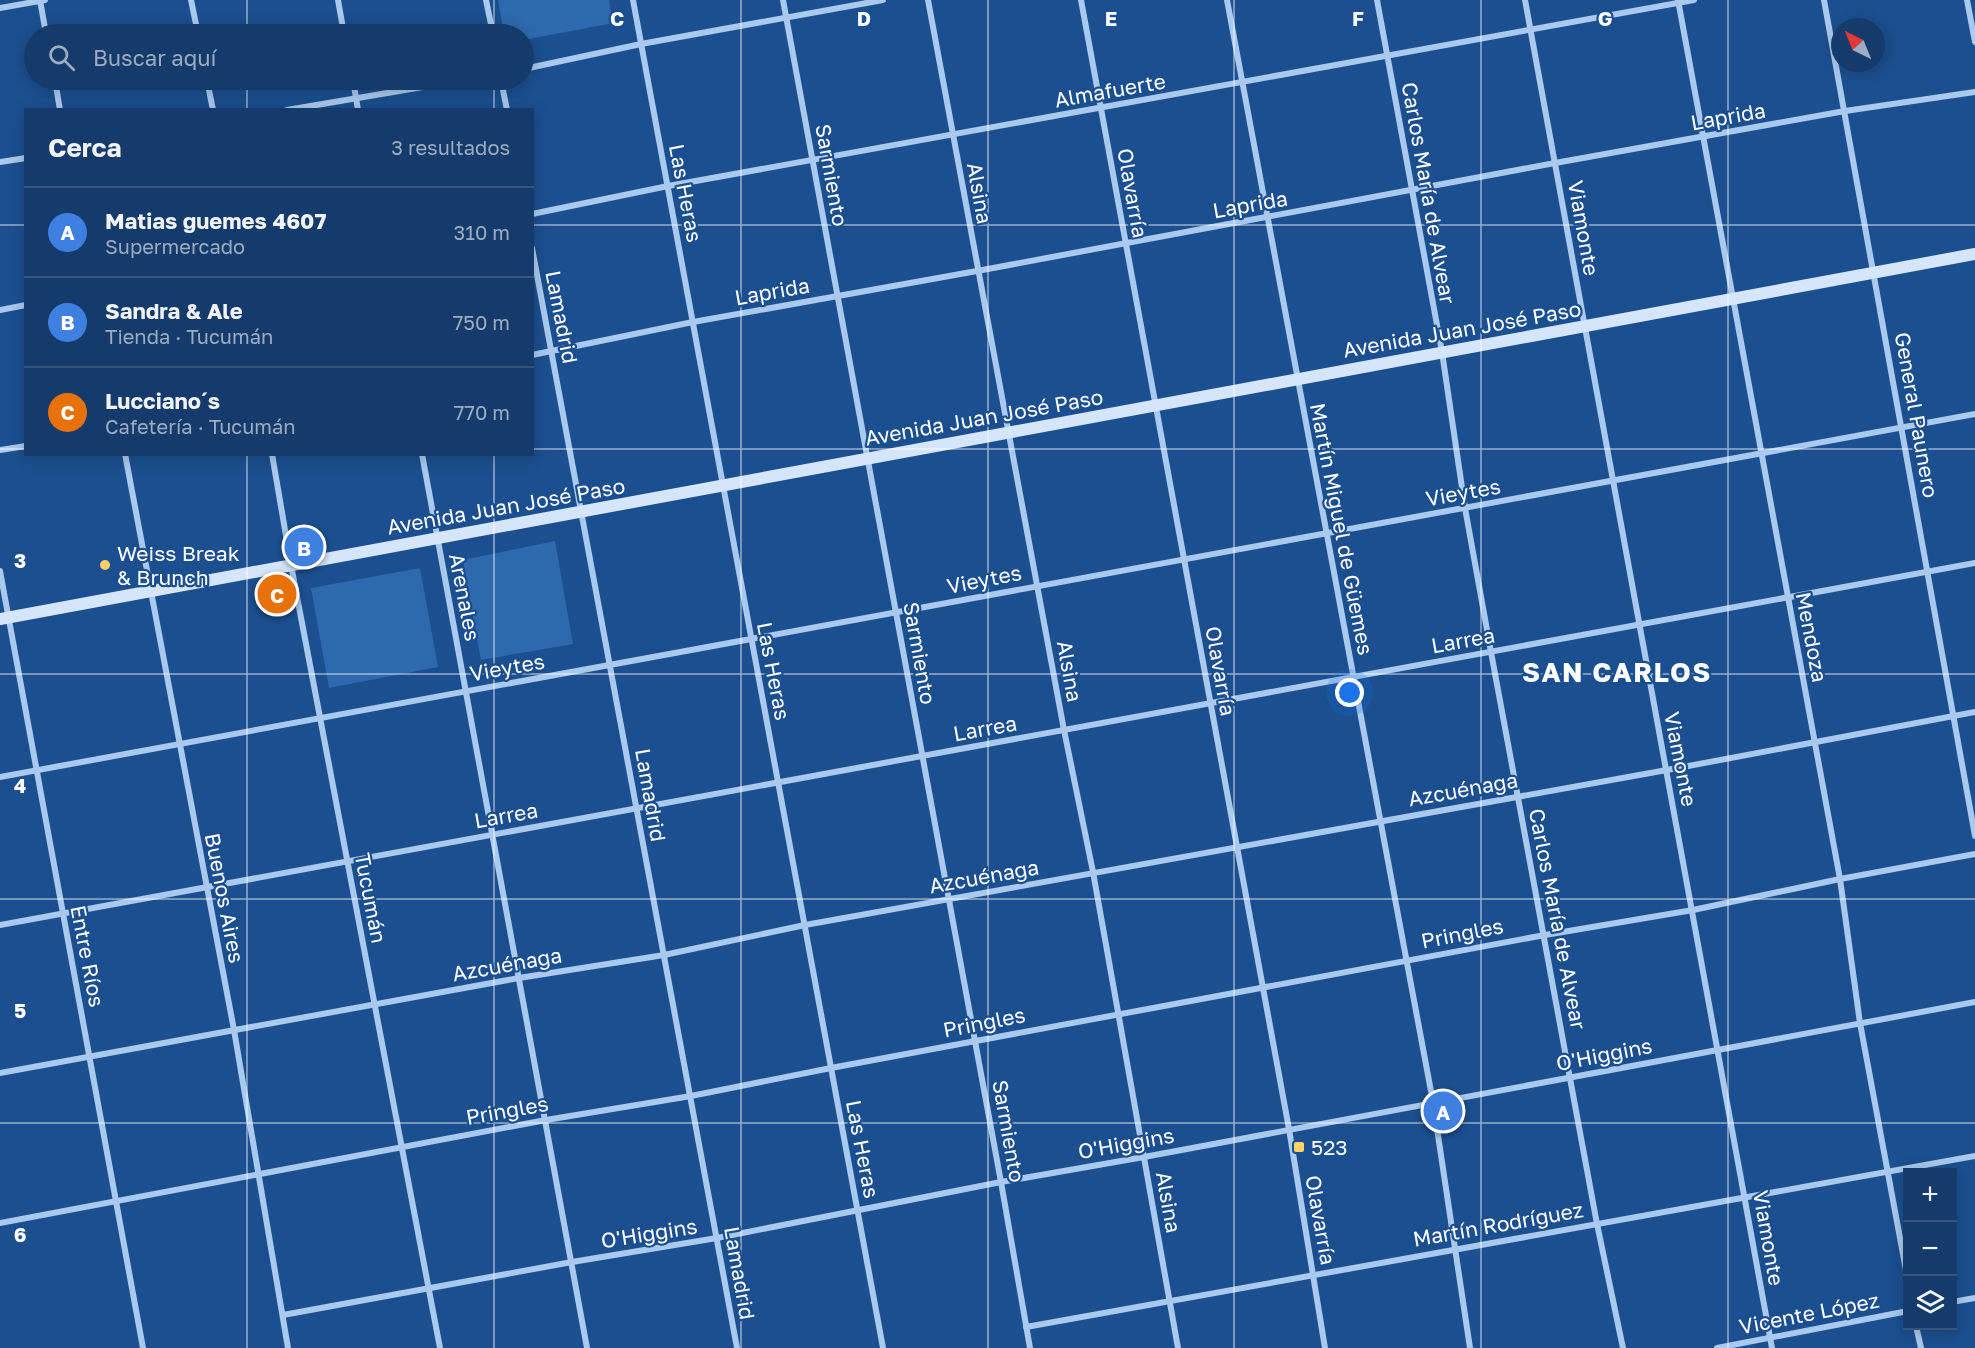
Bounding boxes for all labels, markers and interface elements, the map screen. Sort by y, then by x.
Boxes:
text: C [610,6,624,30]
text: D [857,6,871,30]
text: E [1105,6,1117,30]
text: F [1352,6,1364,30]
text: G [1598,6,1612,30]
north arrow [1831,18,1885,72]
search box [24,24,534,90]
icon: search [45,41,78,74]
text: Buscar aquí [93,44,216,71]
street label: Almafuerte [1052,67,1168,113]
street label: Carlos María de Alvear [1397,80,1461,306]
street label: Laprida [1689,97,1767,135]
street label: Sarmiento [810,122,854,228]
text: Cerca [48,132,122,163]
text: 3 resultados [391,135,510,159]
street label: Las Heras [664,142,708,244]
street label: Olavarría [1112,146,1154,240]
street label: Alsina [962,160,998,226]
street label: Viamonte [1563,178,1605,278]
street label: Laprida [1211,185,1289,223]
text: Matias guemes 4607 [105,207,326,234]
text: A [60,220,75,244]
text: 310 m [454,220,510,244]
text: Supermercado [105,234,245,258]
street label: Lamadrid [540,268,584,366]
street label: Laprida [733,272,811,310]
street label: Avenida Juan José Paso [1341,295,1583,363]
text: Sandra & Ale [105,297,243,324]
text: B [60,310,75,334]
text: 750 m [453,310,510,334]
text: Tienda · Tucumán [105,324,273,348]
street label: General Paunero [1890,330,1944,500]
street label: Avenida Juan José Paso [863,383,1105,451]
text: Lucciano´s [105,387,220,414]
text: C [60,400,75,424]
text: 770 m [454,400,510,424]
street label: Martín Miguel de Güemes [1305,401,1379,657]
text: Cafetería · Tucumán [105,414,296,438]
street label: Avenida Juan José Paso [385,472,627,540]
street label: Vieytes [1424,473,1502,511]
pin: B [284,524,324,570]
place label: Weiss Break & Brunch [117,540,240,590]
text: 3 [14,548,26,572]
street label: Arenales [444,551,486,643]
marker: Weiss Break & Brunch [98,558,112,572]
street label: Vieytes [944,559,1024,599]
pin: C [258,572,296,616]
street label: Mendoza [1791,590,1833,684]
street label: Sarmiento [898,600,942,706]
street label: Las Heras [752,620,796,722]
street label: Larrea [1429,622,1497,658]
street label: Olavarría [1200,624,1242,718]
street label: Alsina [1052,638,1088,704]
street label: Vieytes [468,648,546,686]
district label: SAN CARLOS [1522,656,1712,688]
your location [1335,678,1364,707]
street label: Viamonte [1659,709,1703,809]
street label: Larrea [951,710,1019,746]
street label: Lamadrid [630,746,672,844]
street label: Azcuénaga [1406,767,1520,811]
text: 4 [14,773,26,797]
street label: Larrea [472,797,540,833]
street label: Carlos María de Alvear [1524,806,1592,1032]
street label: Buenos Aires [200,831,250,965]
street label: Tucumán [350,851,392,945]
street label: Azcuénaga [927,854,1041,898]
street label: Entre Ríos [65,903,111,1009]
street label: Pringles [1419,912,1505,954]
street label: Azcuénaga [450,942,564,986]
text: 5 [14,998,26,1022]
street label: Pringles [941,1001,1027,1043]
street label: O'Higgins [1554,1032,1654,1076]
street label: Sarmiento [987,1078,1031,1184]
pin: A [1424,1088,1462,1134]
street label: Pringles [464,1090,550,1130]
street label: Las Heras [841,1098,885,1200]
street label: O'Higgins [1076,1122,1176,1164]
place label: 523 [1311,1134,1348,1160]
marker: 523 [1292,1140,1306,1154]
map controls [1903,1168,1957,1330]
button: + [1903,1168,1957,1222]
street label: Alsina [1151,1169,1187,1235]
street label: Olavarría [1300,1173,1342,1267]
street label: Viamonte [1748,1188,1790,1288]
street label: Martín Rodríguez [1411,1196,1585,1252]
street label: O'Higgins [599,1213,699,1253]
text: 6 [14,1222,26,1246]
button: − [1903,1222,1957,1276]
street label: Lamadrid [719,1224,761,1322]
button: layers [1903,1276,1957,1330]
street label: Vicente López [1737,1287,1881,1339]

